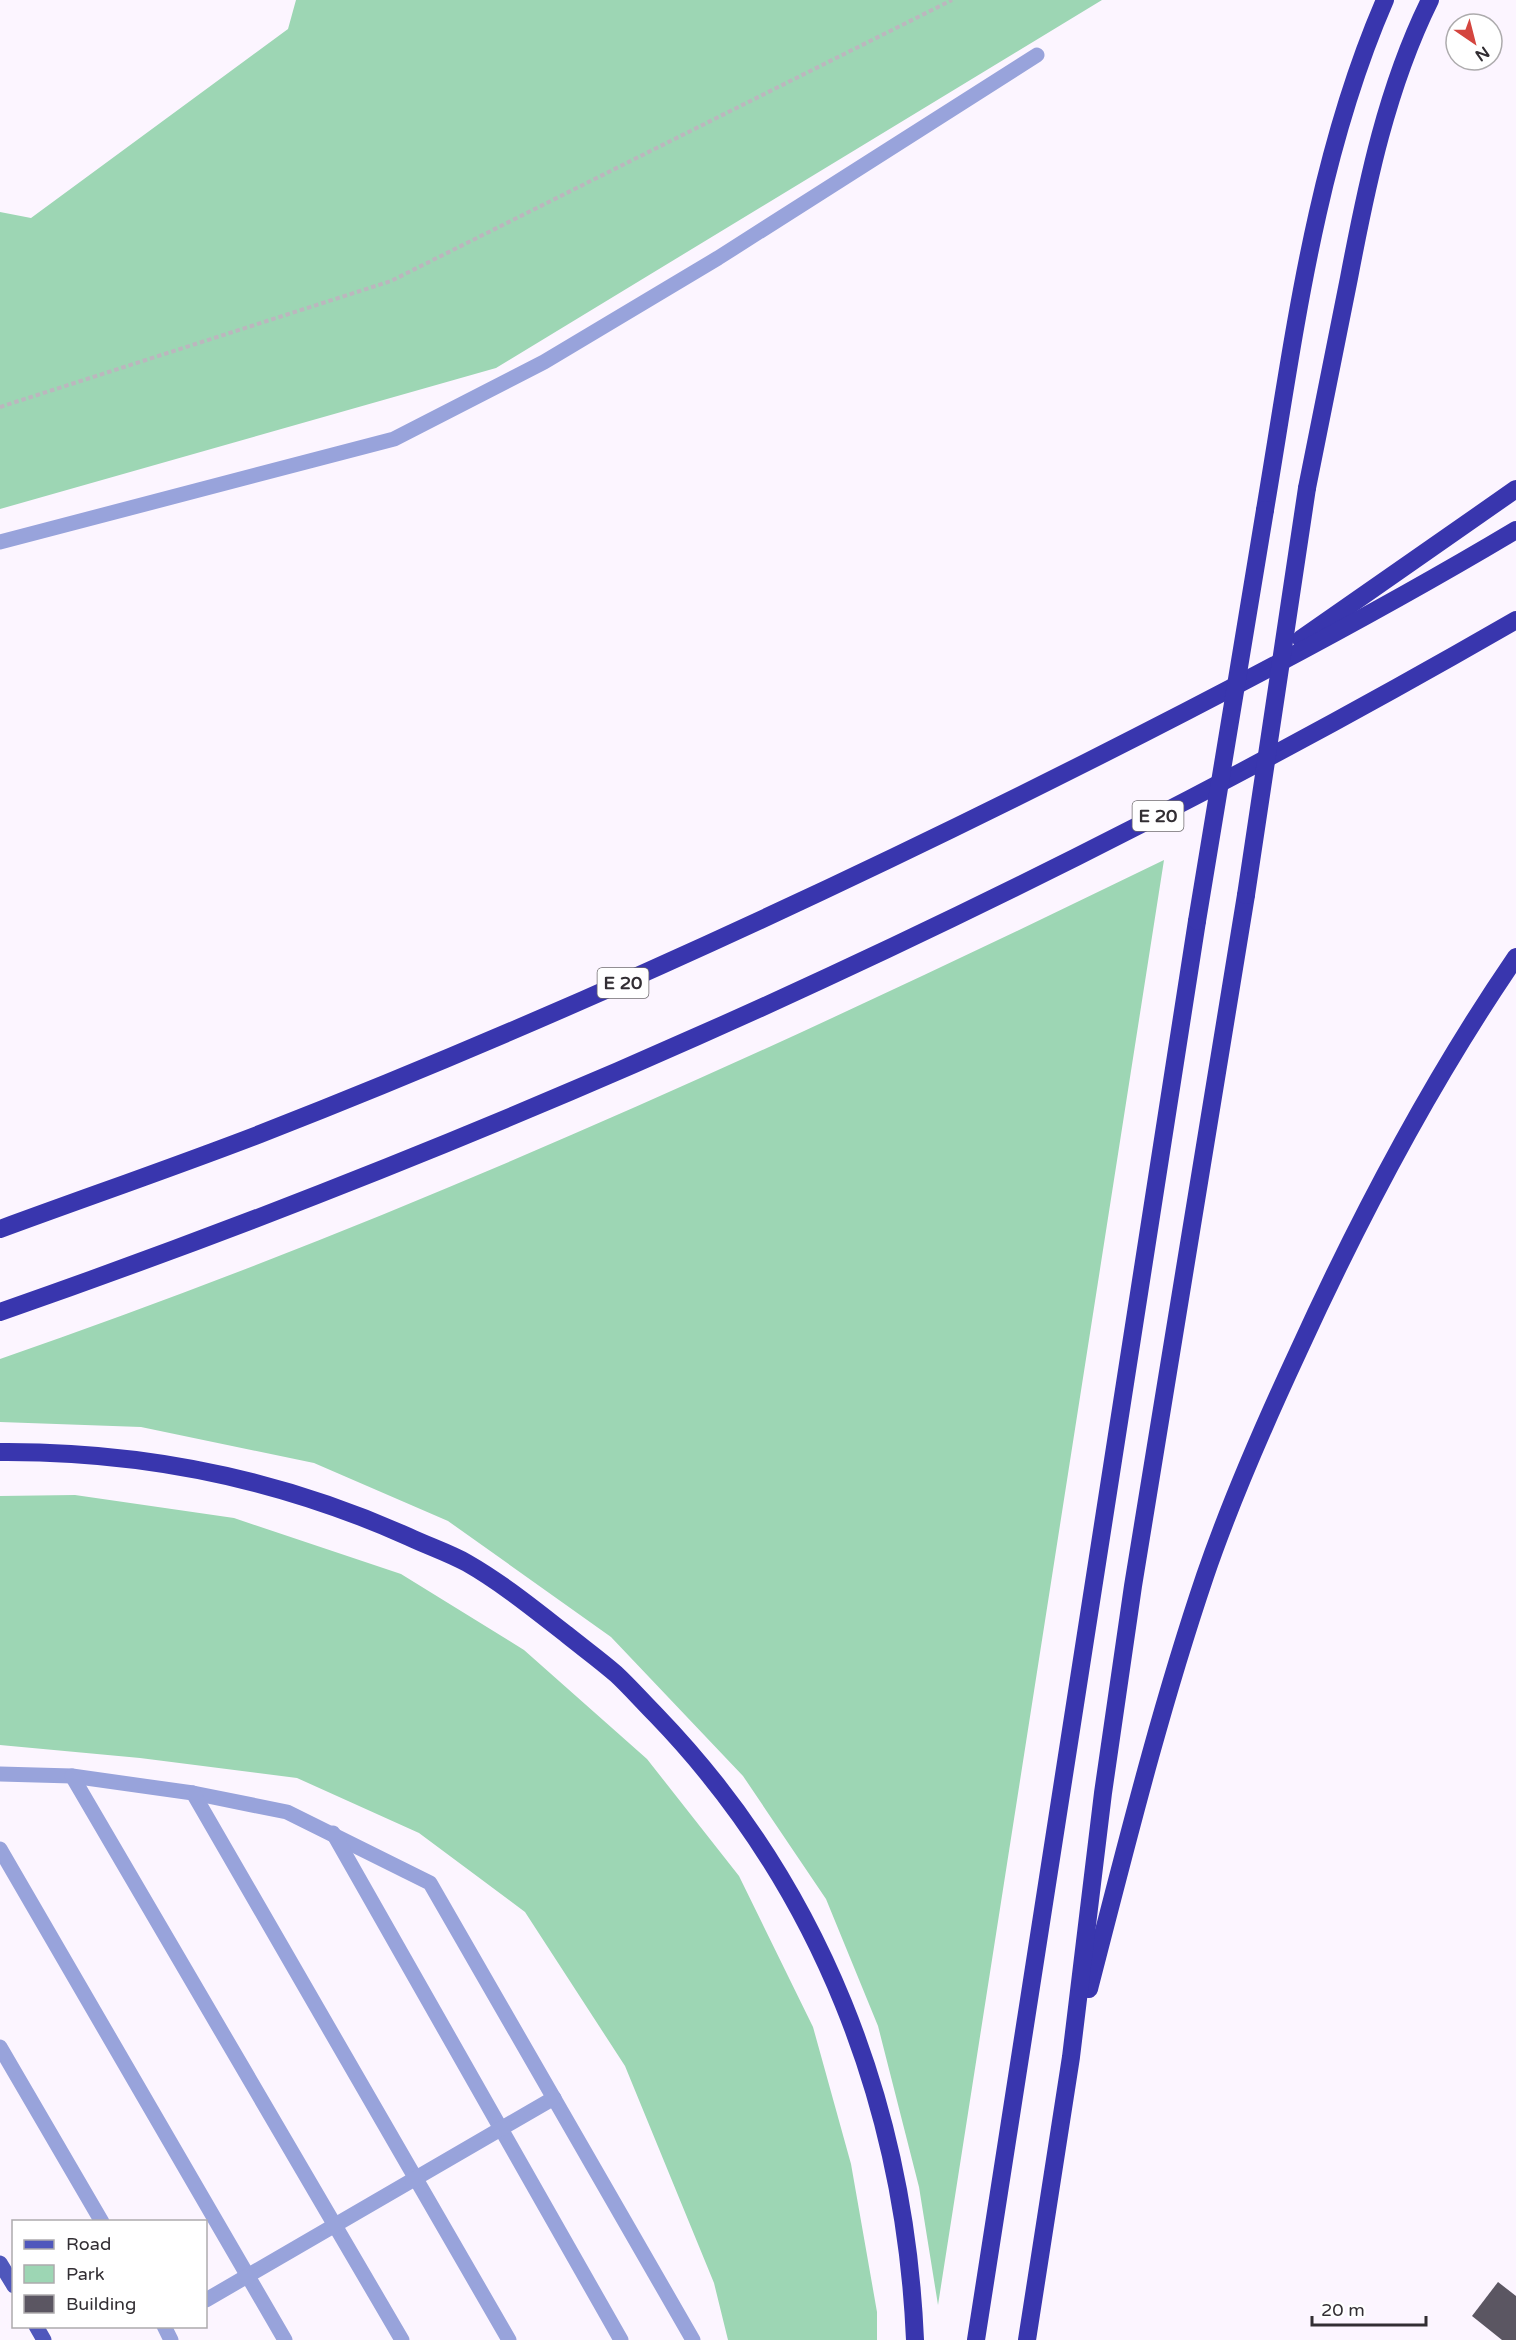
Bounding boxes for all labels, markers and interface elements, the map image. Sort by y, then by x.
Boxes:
north arrow [1444,12,1504,72]
text: N [1471,42,1493,65]
road number: E 20 [1132,801,1184,831]
road number: E 20 [598,968,648,998]
legend [12,2220,207,2328]
text: Road [66,2233,111,2255]
text: Park [66,2263,105,2285]
scale bar [1312,2289,1426,2327]
text: Building [66,2293,136,2315]
text: 20 m [1321,2299,1365,2321]

